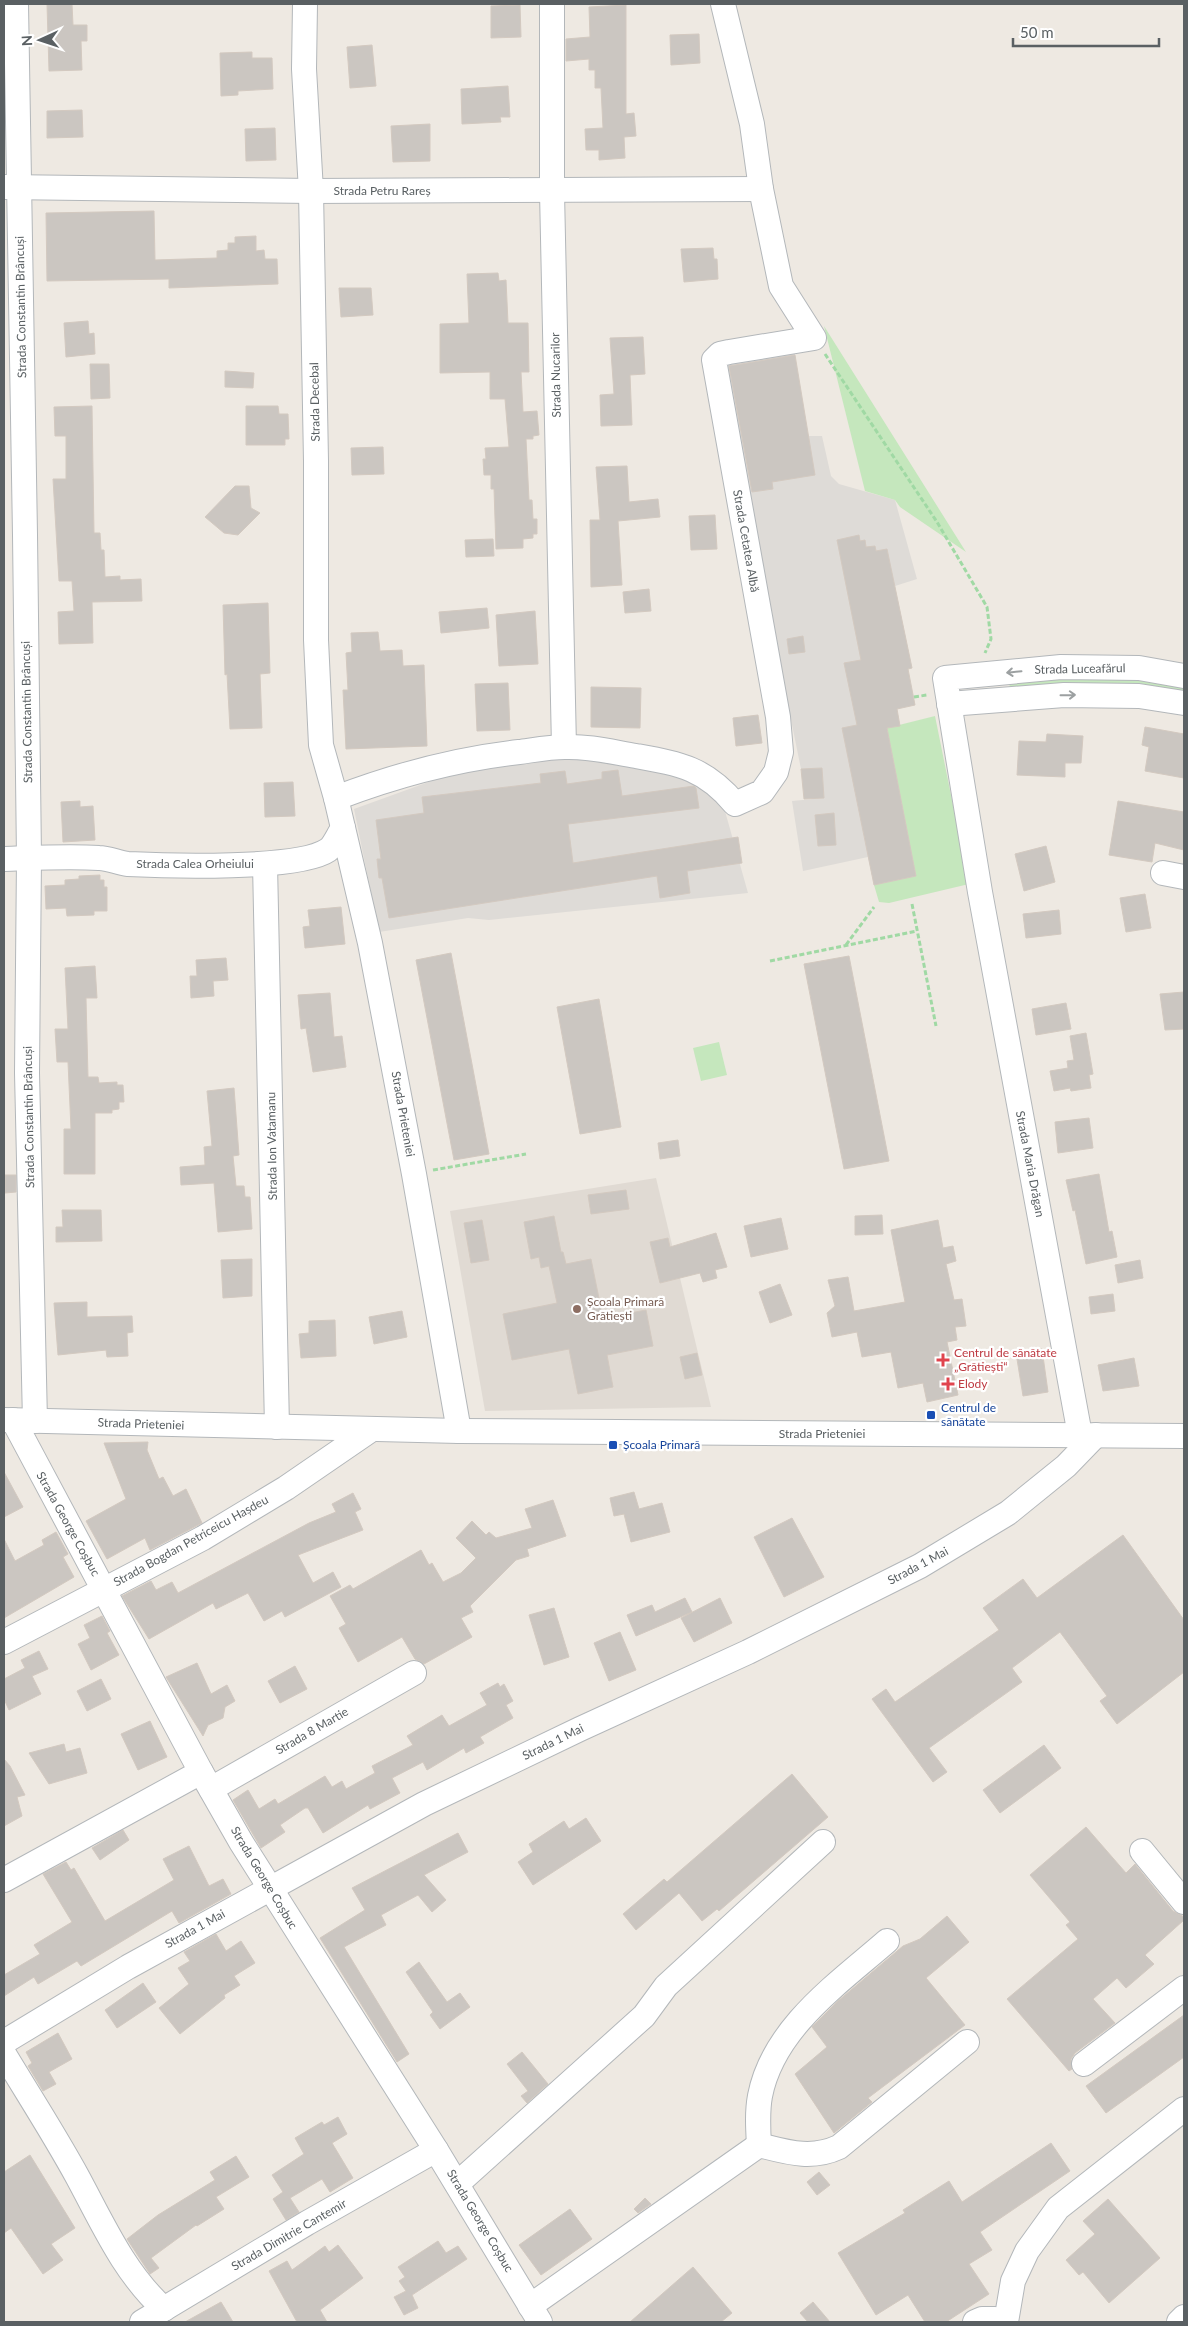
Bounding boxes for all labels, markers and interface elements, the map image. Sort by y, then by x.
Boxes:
north arrow [15,15,65,65]
scale bar [1013,15,1159,47]
text: 50 m [1020,23,1054,41]
text: N [18,35,35,47]
street label: Strada Petru Rareș [333,183,431,198]
street label: Strada Constantin Brâncuși [12,236,29,378]
street label: Strada Nucarilor [547,332,564,418]
street label: Strada Decebal [306,362,323,442]
street label: Strada Cetatea Albă [730,489,763,593]
street label: Strada Constantin Brâncuși [18,641,35,783]
street label: Strada Luceafărul [1034,660,1126,677]
one-way arrow [1006,667,1022,676]
one-way arrow [1060,691,1076,700]
street label: Strada Calea Orheiului [136,856,254,871]
street label: Strada Constantin Brâncuși [20,1046,37,1188]
street label: Strada Prieteniei [389,1070,418,1158]
street label: Strada Ion Vatamanu [263,1092,280,1200]
street label: Strada Maria Drăgan [1013,1110,1048,1218]
place label: Școala Primară Grătiești [587,1294,664,1323]
marker: Școala Primară Grătiești [571,1303,583,1315]
place label: Centrul de sănătate „Grătiești“ [954,1345,1057,1374]
marker: Centrul de sănătate „Grătiești“ [936,1353,950,1367]
place label: Elody [958,1376,988,1391]
marker: Elody [942,1378,954,1390]
place label: Centrul de sănătate [941,1400,996,1429]
marker: Centrul de sănătate [925,1409,937,1421]
street label: Strada Prieteniei [97,1414,185,1433]
street label: Strada Prieteniei [779,1426,865,1441]
place label: Școala Primară [623,1437,700,1452]
marker: Școala Primară [607,1439,619,1451]
street label: Strada George Coșbuc [33,1469,104,1579]
street label: Strada Bogdan Petriceicu Hașdeu [111,1492,271,1589]
street label: Strada 1 Mai [885,1543,951,1588]
street label: Strada 8 Martie [273,1704,351,1757]
street label: Strada 1 Mai [520,1720,586,1763]
street label: Strada George Coșbuc [228,1824,301,1932]
street label: Strada 1 Mai [162,1906,228,1951]
street label: Strada George Coșbuc [444,2167,517,2275]
street label: Strada Dimitrie Cantemir [229,2195,350,2274]

